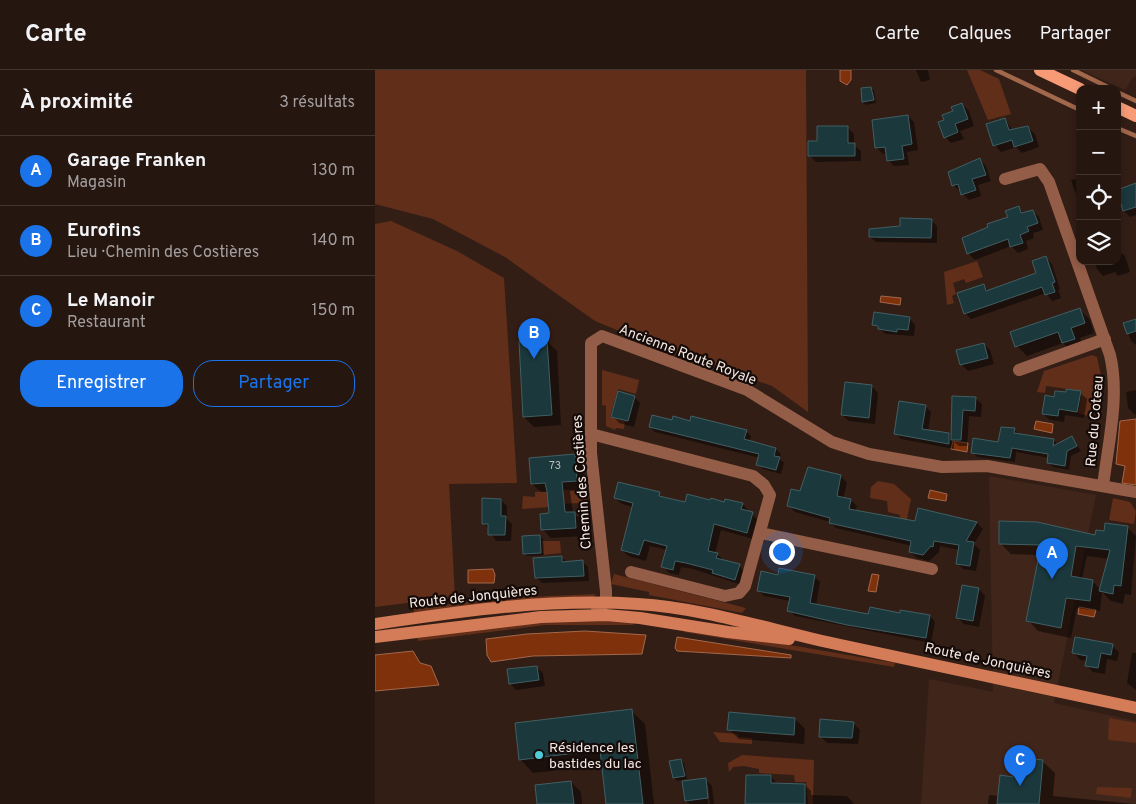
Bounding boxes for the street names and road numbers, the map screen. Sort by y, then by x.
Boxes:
street label: Ancienne Route Royale [616,321,759,389]
street label: Rue du Coteau [1083,375,1108,467]
street label: Chemin des Costières [569,414,596,550]
street label: Route de Jonquières [408,582,538,613]
street label: Route de Jonquières [923,640,1052,683]

